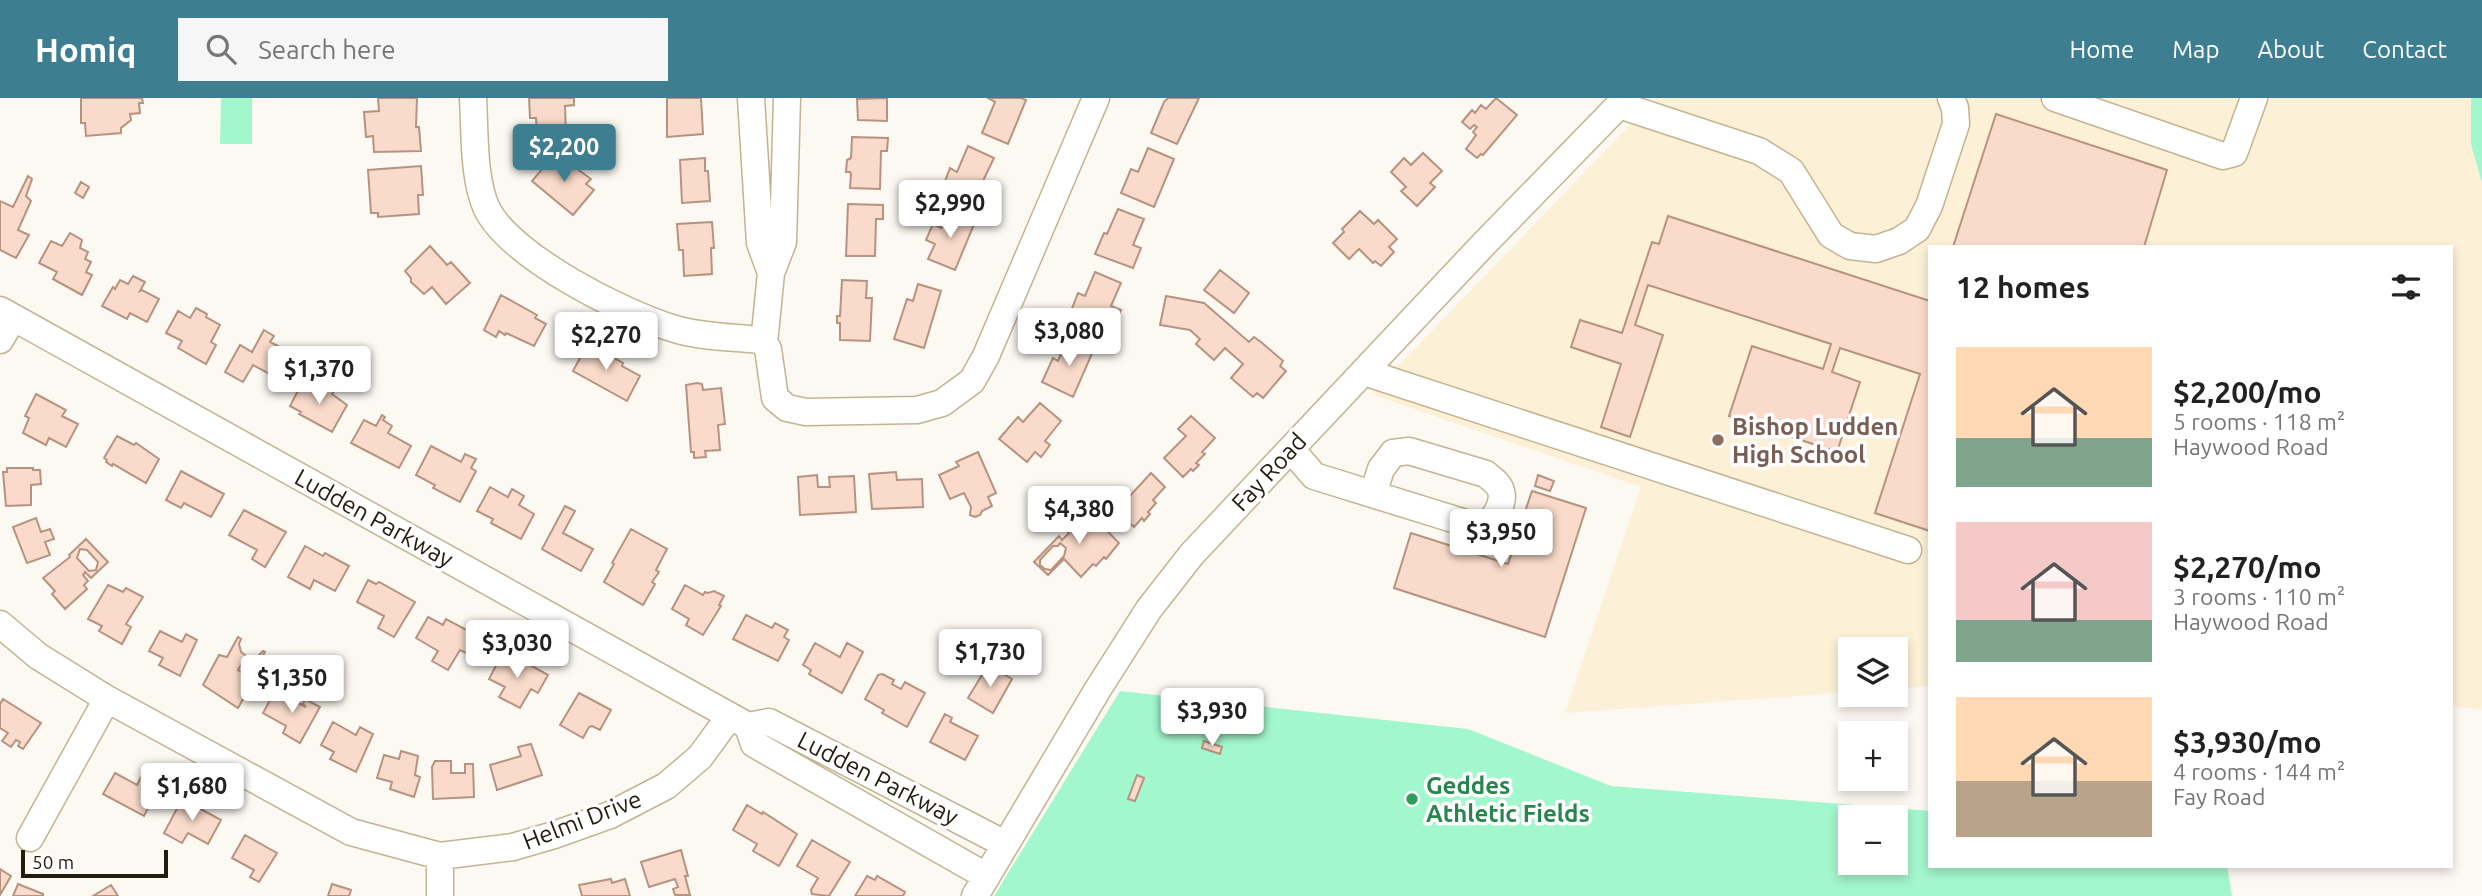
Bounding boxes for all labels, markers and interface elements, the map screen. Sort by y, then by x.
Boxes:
search box [178,18,668,81]
icon: search [202,30,240,68]
text: Homiq [35,31,136,68]
text: Search here [258,35,396,64]
text: Home [2069,36,2134,63]
text: Map [2172,36,2219,63]
text: About [2257,36,2324,63]
text: Contact [2362,36,2447,63]
pin: $2,200 [507,125,621,184]
text: $2,200 [529,134,599,159]
pin: $2,990 [893,180,1007,240]
text: $2,990 [915,190,985,215]
icon: filters [2387,268,2425,306]
text: 12 homes [1956,270,2090,304]
pin: $3,080 [1012,308,1126,368]
pin: $2,270 [549,313,663,372]
text: $3,080 [1034,318,1104,343]
text: $2,270 [571,322,641,347]
pin: $1,370 [262,346,376,406]
text: $1,370 [284,356,354,381]
icon: home [2012,375,2096,459]
text: $2,200/mo [2173,375,2322,409]
text: 5 rooms · 118 m² [2173,409,2345,434]
place label: Bishop Ludden High School [1732,413,1898,468]
street label: Fay Road [1226,428,1312,516]
marker: Bishop Ludden High School [1710,432,1726,448]
text: Haywood Road [2173,434,2329,459]
street label: Ludden Parkway [290,463,458,573]
pin: $4,380 [1022,486,1136,546]
text: $4,380 [1044,496,1114,521]
pin: $3,950 [1444,510,1558,569]
text: $3,950 [1466,519,1536,544]
icon: home [2012,550,2096,634]
text: $2,270/mo [2173,550,2322,584]
text: 3 rooms · 110 m² [2173,584,2345,609]
text: Haywood Road [2173,609,2329,634]
pin: $3,030 [460,620,574,680]
text: $3,030 [482,630,552,655]
pin: $1,730 [933,630,1047,689]
map controls [1838,637,1908,875]
button: layers [1838,637,1908,707]
text: $1,730 [955,639,1025,664]
pin: $1,350 [235,656,349,715]
text: $1,350 [257,665,327,690]
pin: $3,930 [1155,688,1269,748]
text: $3,930 [1177,698,1247,723]
button: + [1838,721,1908,791]
icon: home [2012,725,2096,809]
text: $3,930/mo [2173,725,2322,759]
street label: Ludden Parkway [793,726,963,830]
text: 4 rooms · 144 m² [2173,759,2345,784]
pin: $1,680 [135,764,249,823]
place label: Geddes Athletic Fields [1426,772,1590,827]
text: $1,680 [157,773,227,798]
text: Fay Road [2173,784,2265,809]
street label: Helmi Drive [519,785,645,855]
marker: Geddes Athletic Fields [1404,791,1420,807]
button: − [1838,805,1908,875]
scale bar [21,847,168,879]
text: 50 m [32,851,74,873]

